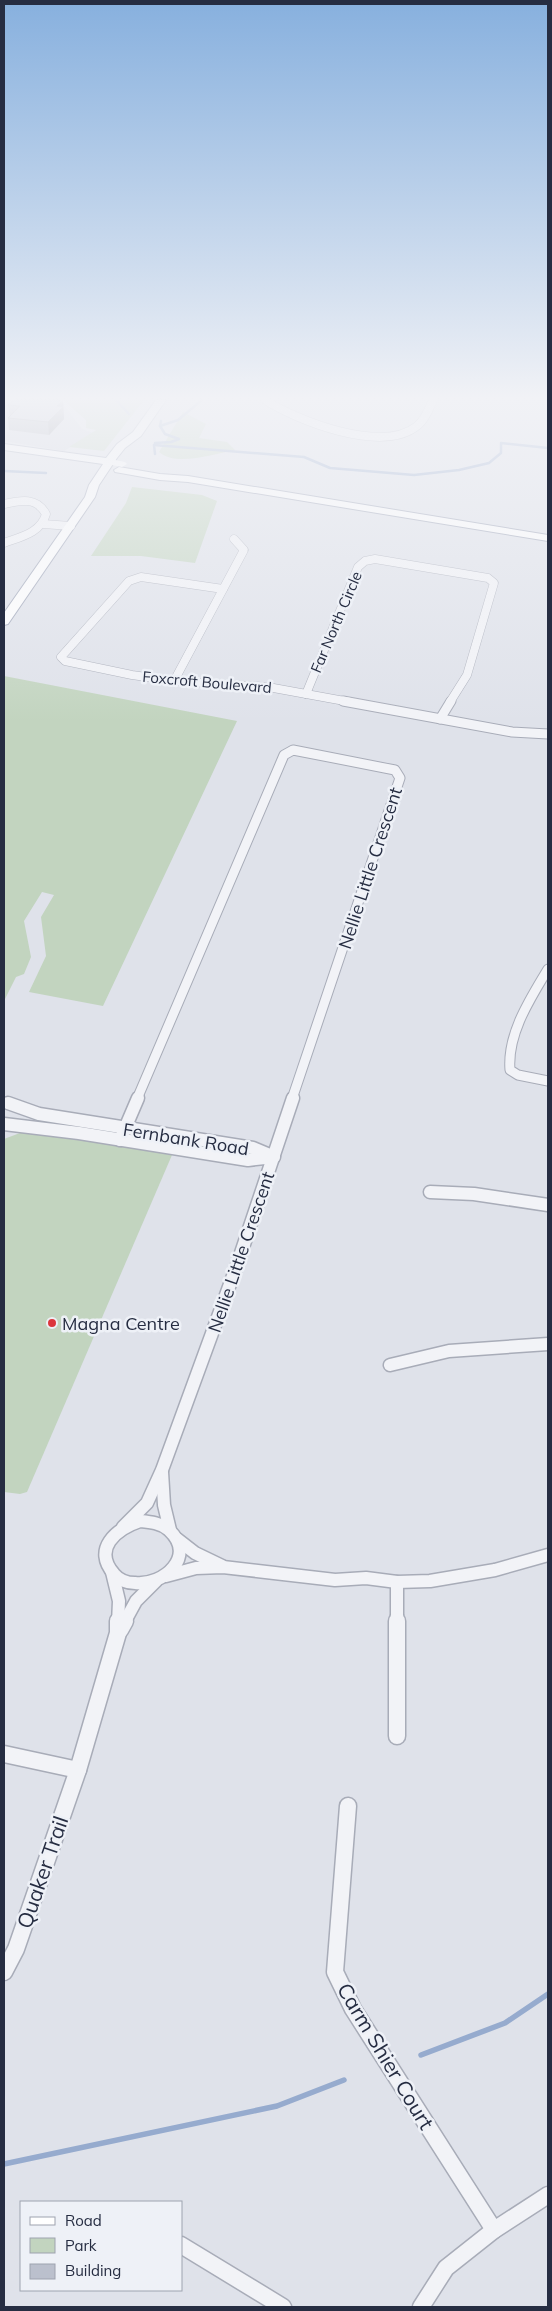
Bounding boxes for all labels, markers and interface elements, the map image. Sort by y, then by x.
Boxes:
street label: Far North Circle [306,568,366,676]
street label: Foxcroft Boulevard [142,667,272,697]
street label: Nellie Little Crescent [333,784,407,952]
street label: Fernbank Road [122,1118,250,1160]
street label: Nellie Little Crescent [203,1169,279,1335]
place label: Magna Centre [62,1312,180,1335]
marker: Magna Centre [46,1317,58,1329]
street label: Quaker Trail [11,1812,73,1932]
street label: Carm Shier Court [332,1978,440,2134]
legend [20,2201,182,2291]
text: Road [65,2211,102,2230]
text: Park [65,2236,97,2255]
text: Building [65,2261,121,2280]

